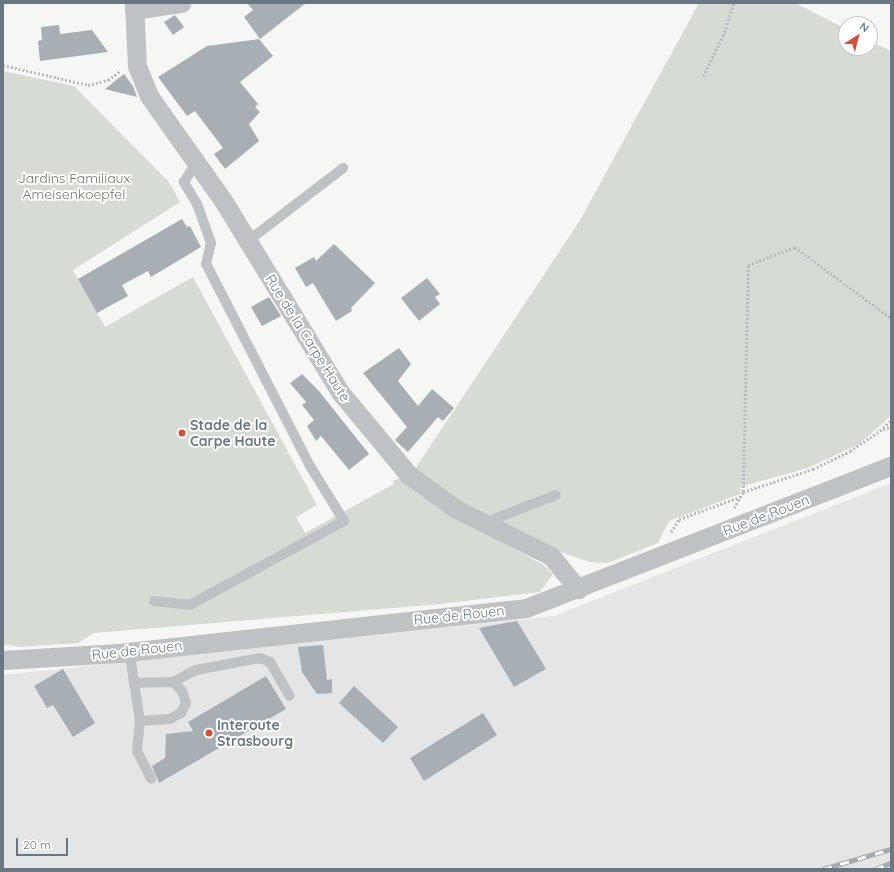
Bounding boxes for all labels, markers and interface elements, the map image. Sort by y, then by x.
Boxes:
north arrow [838,16,878,56]
text: N [857,19,872,35]
park label: Jardins Familiaux Ameisenkoepfel [18,170,130,202]
street label: Rue de la Carpe Haute [262,271,354,405]
place label: Stade de la Carpe Haute [190,417,275,450]
marker: Stade de la Carpe Haute [177,428,187,438]
street label: Rue de Rouen [721,491,811,539]
street label: Rue de Rouen [413,602,505,628]
street label: Rue de Rouen [91,637,183,663]
place label: Interoute Strasbourg [217,717,293,750]
marker: Interoute Strasbourg [204,728,214,738]
scale bar [18,830,70,856]
text: 20 m [23,837,51,852]

